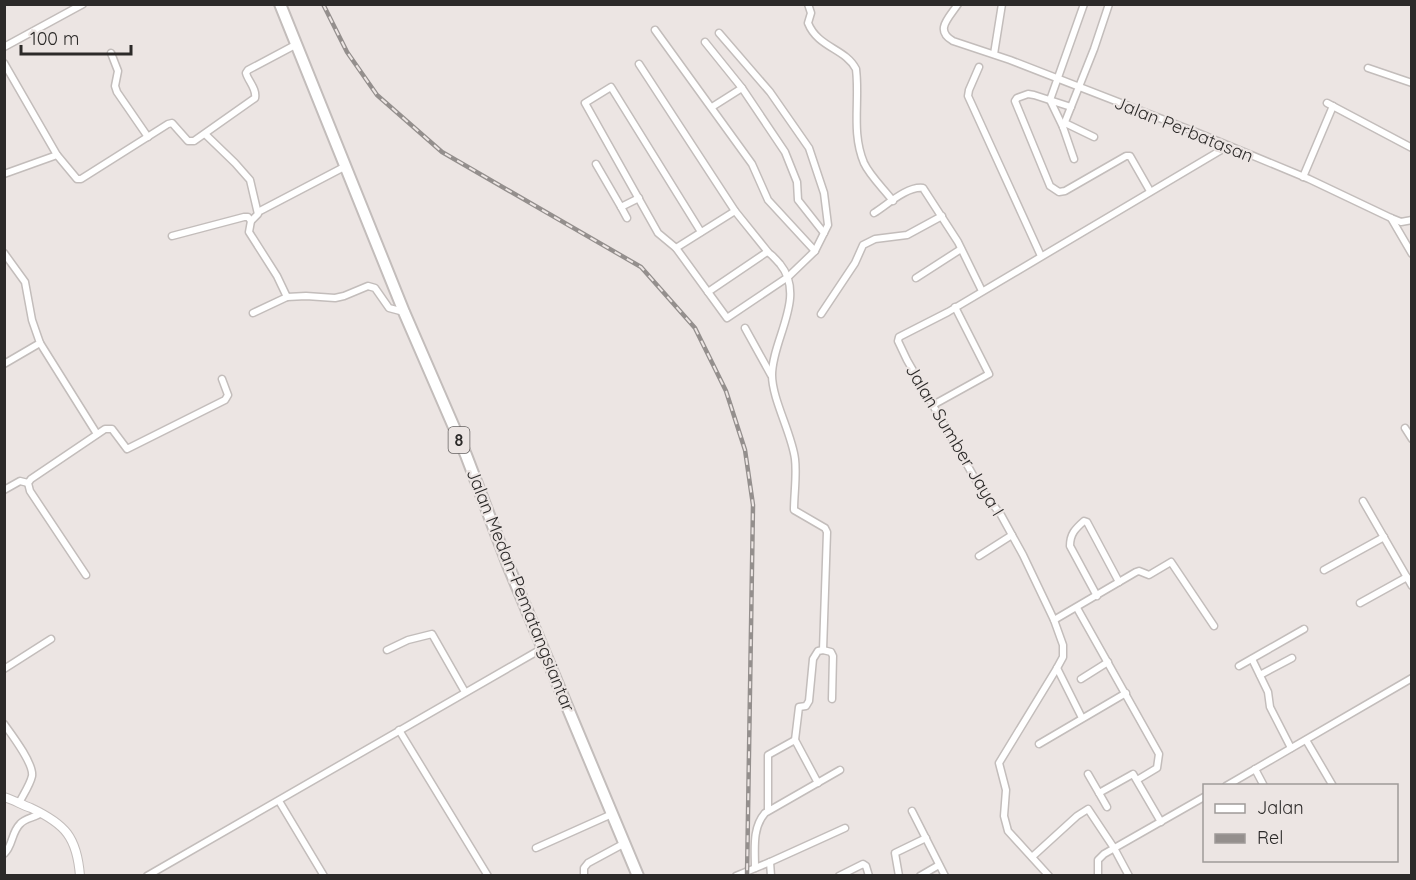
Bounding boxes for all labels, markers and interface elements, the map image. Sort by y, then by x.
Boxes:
scale bar [21,18,130,56]
text: 100 m [30,27,79,50]
street label: Jalan Perbatasan [1111,91,1257,167]
street label: Jalan Sumber Jaya I [901,360,1009,520]
road number: 8 [448,427,470,453]
street label: Jalan Medan-Pematangsiantar [462,465,580,715]
legend [1203,784,1398,862]
text: Jalan [1257,796,1304,819]
text: Rel [1257,826,1283,849]

